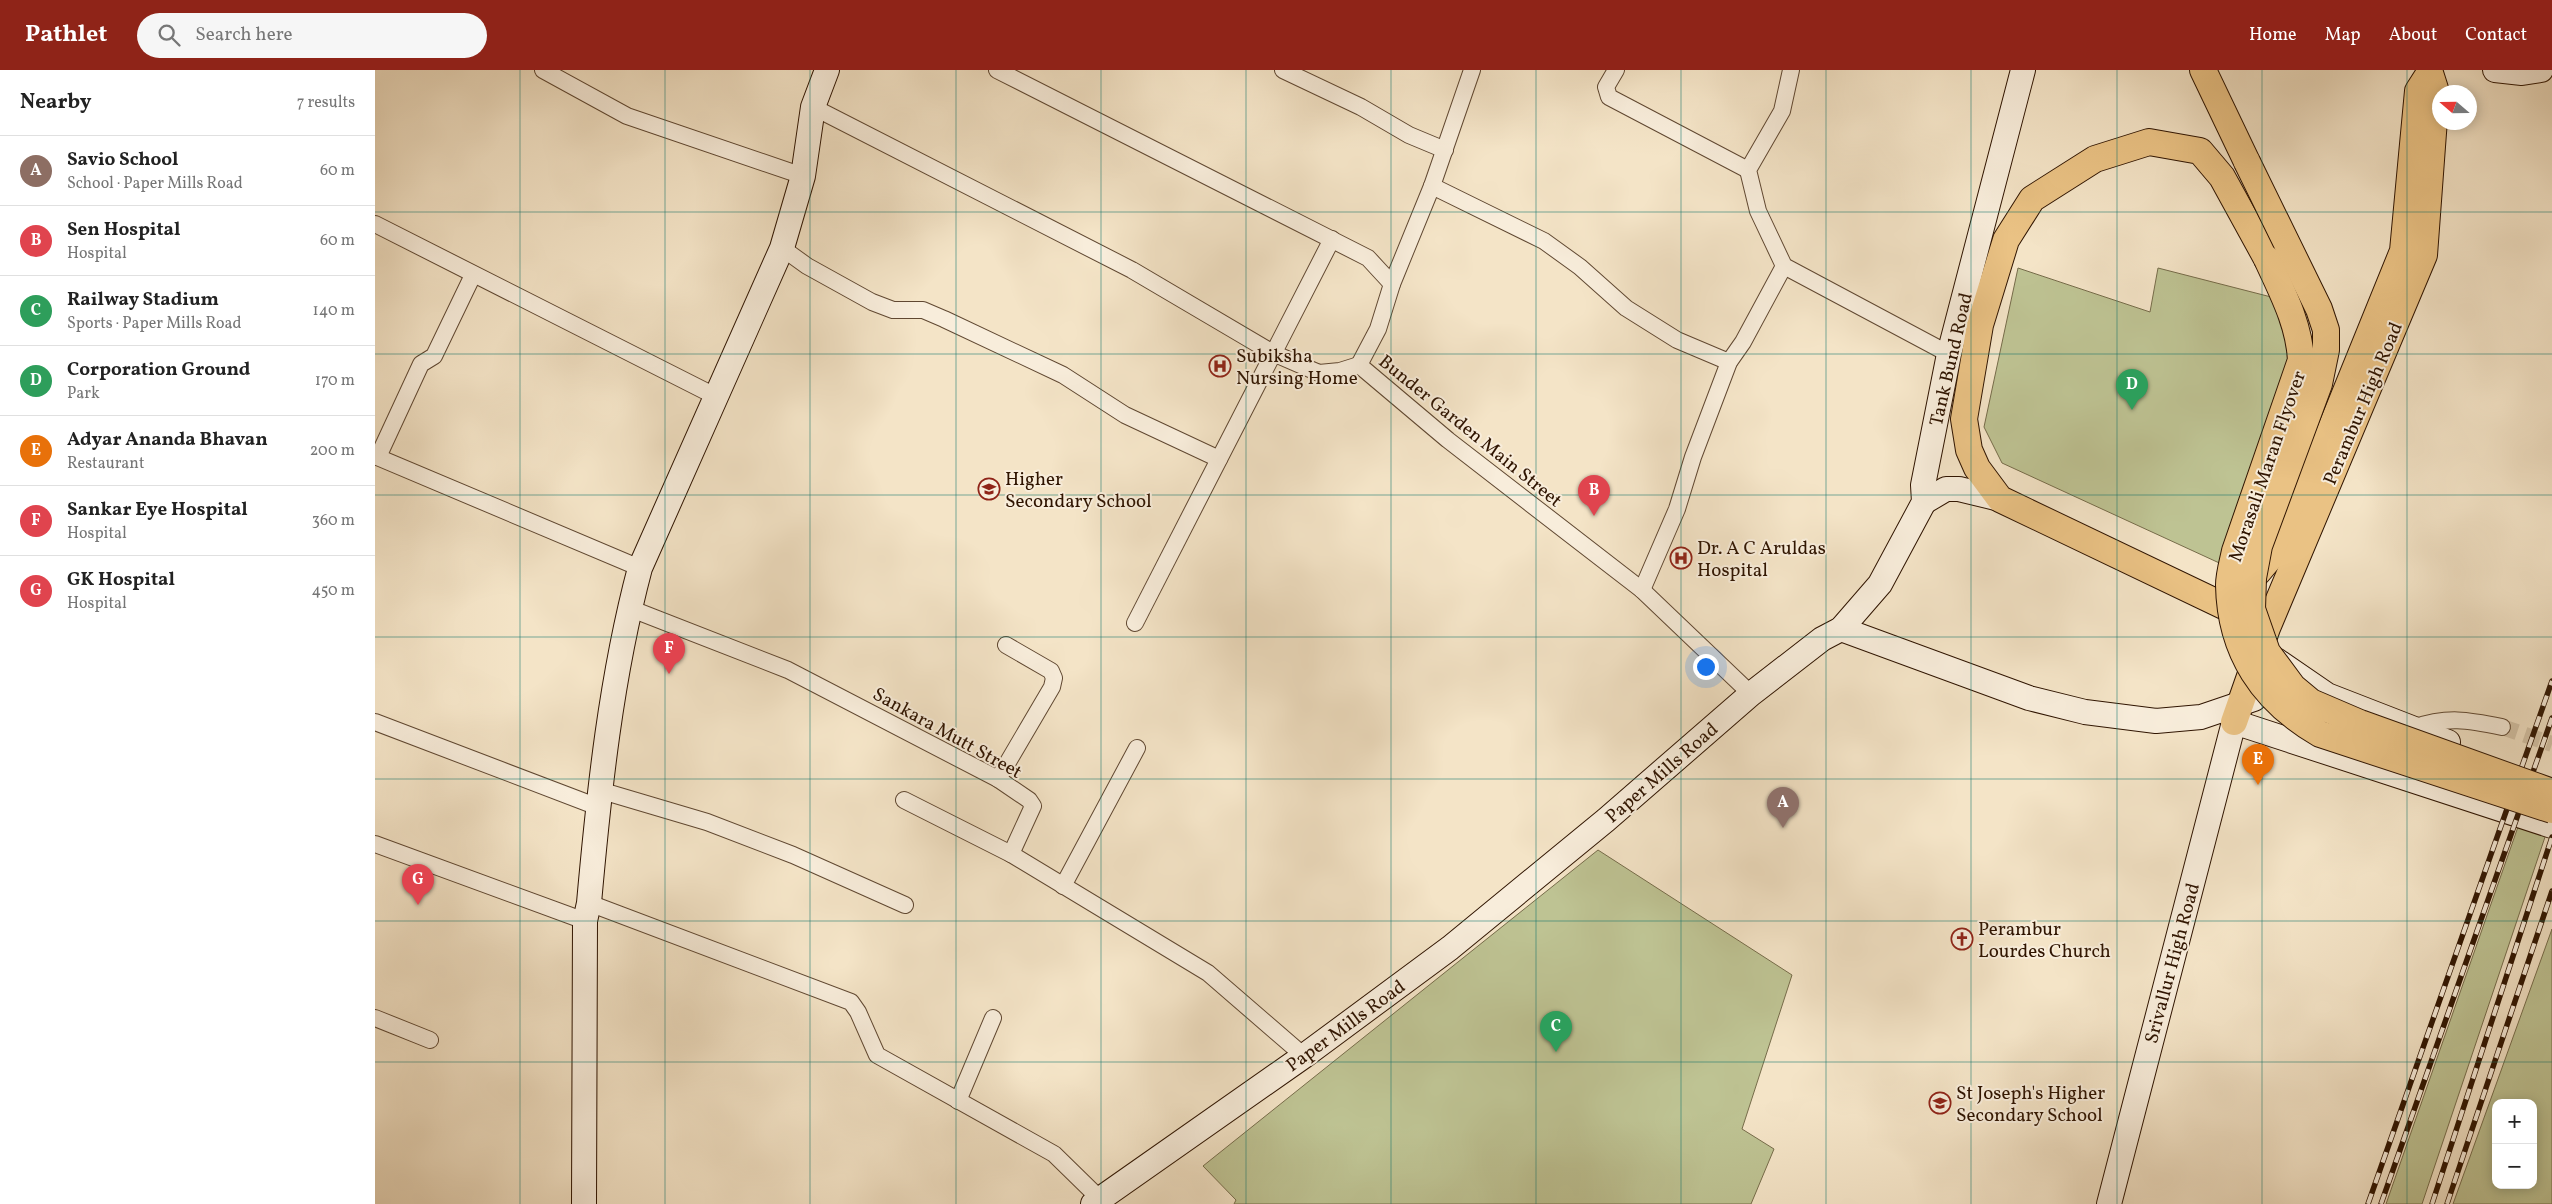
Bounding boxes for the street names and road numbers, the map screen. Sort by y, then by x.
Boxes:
street label: Tank Bund Road [1924,290,1980,429]
street label: Perambur High Road [2318,318,2410,489]
street label: Bunder Garden Main Street [1372,349,1567,514]
street label: Morasali Maran Flyover [2223,368,2313,566]
street label: Sankara Mutt Street [868,682,1027,786]
street label: Paper Mills Road [1600,717,1724,830]
street label: Srivallur High Road [2139,880,2207,1047]
street label: Paper Mills Road [1281,974,1411,1079]

